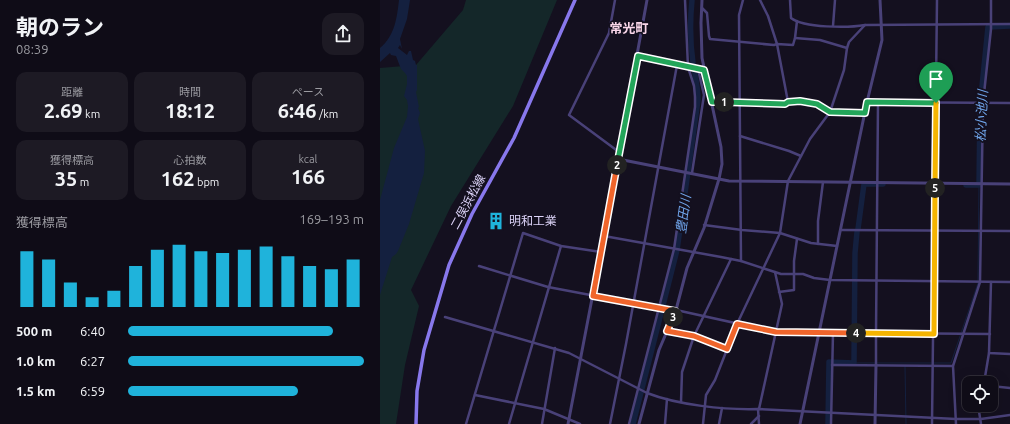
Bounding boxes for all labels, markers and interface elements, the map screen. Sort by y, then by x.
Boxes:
button: share [322,13,364,55]
text: 朝のラン [16,14,104,39]
district label: 常光町 [609,21,649,35]
text: 08:39 [16,42,49,56]
pin [919,62,953,103]
icon: arrive [925,68,947,90]
text: 距離 [61,86,83,98]
text: 時間 [179,86,201,98]
text: ペース [292,86,324,98]
water label: 松小池川 [973,88,989,142]
pin: 1 [714,92,734,112]
text: 1 [721,96,727,108]
text: 2.69 [44,99,83,122]
text: 18:12 [165,99,215,122]
text: 6:46 [278,99,317,122]
text: km [83,108,100,120]
text: /km [317,108,338,120]
text: kcal [299,153,318,165]
text: 獲得標高 [50,154,94,166]
text: 心拍数 [174,154,207,166]
pin: 2 [607,155,627,175]
text: 2 [614,159,620,171]
text: 166 [291,165,325,188]
text: 35 [55,167,77,190]
text: 162 [161,167,194,190]
street label: 二俣浜松線 [448,172,487,231]
text: m [77,176,89,188]
text: bpm [194,176,219,188]
pin: 5 [925,178,945,198]
text: 5 [932,182,938,194]
water label: 豊田川 [673,192,693,234]
building icon: 明和工業 [486,211,506,231]
text: 169–193 m [299,212,364,226]
place label: 明和工業 [509,214,557,227]
text: 獲得標高 [16,215,68,229]
pin: 3 [663,307,683,327]
text: 3 [670,311,676,323]
pin: 4 [846,323,866,343]
text: 500 m [16,324,52,338]
text: 6:40 [80,324,105,338]
text: 4 [853,327,859,339]
text: 1.0 km [16,354,55,368]
text: 6:27 [80,354,105,368]
map controls [962,376,998,412]
button: locate [962,376,998,412]
text: 1.5 km [16,384,55,398]
text: 6:59 [80,384,105,398]

